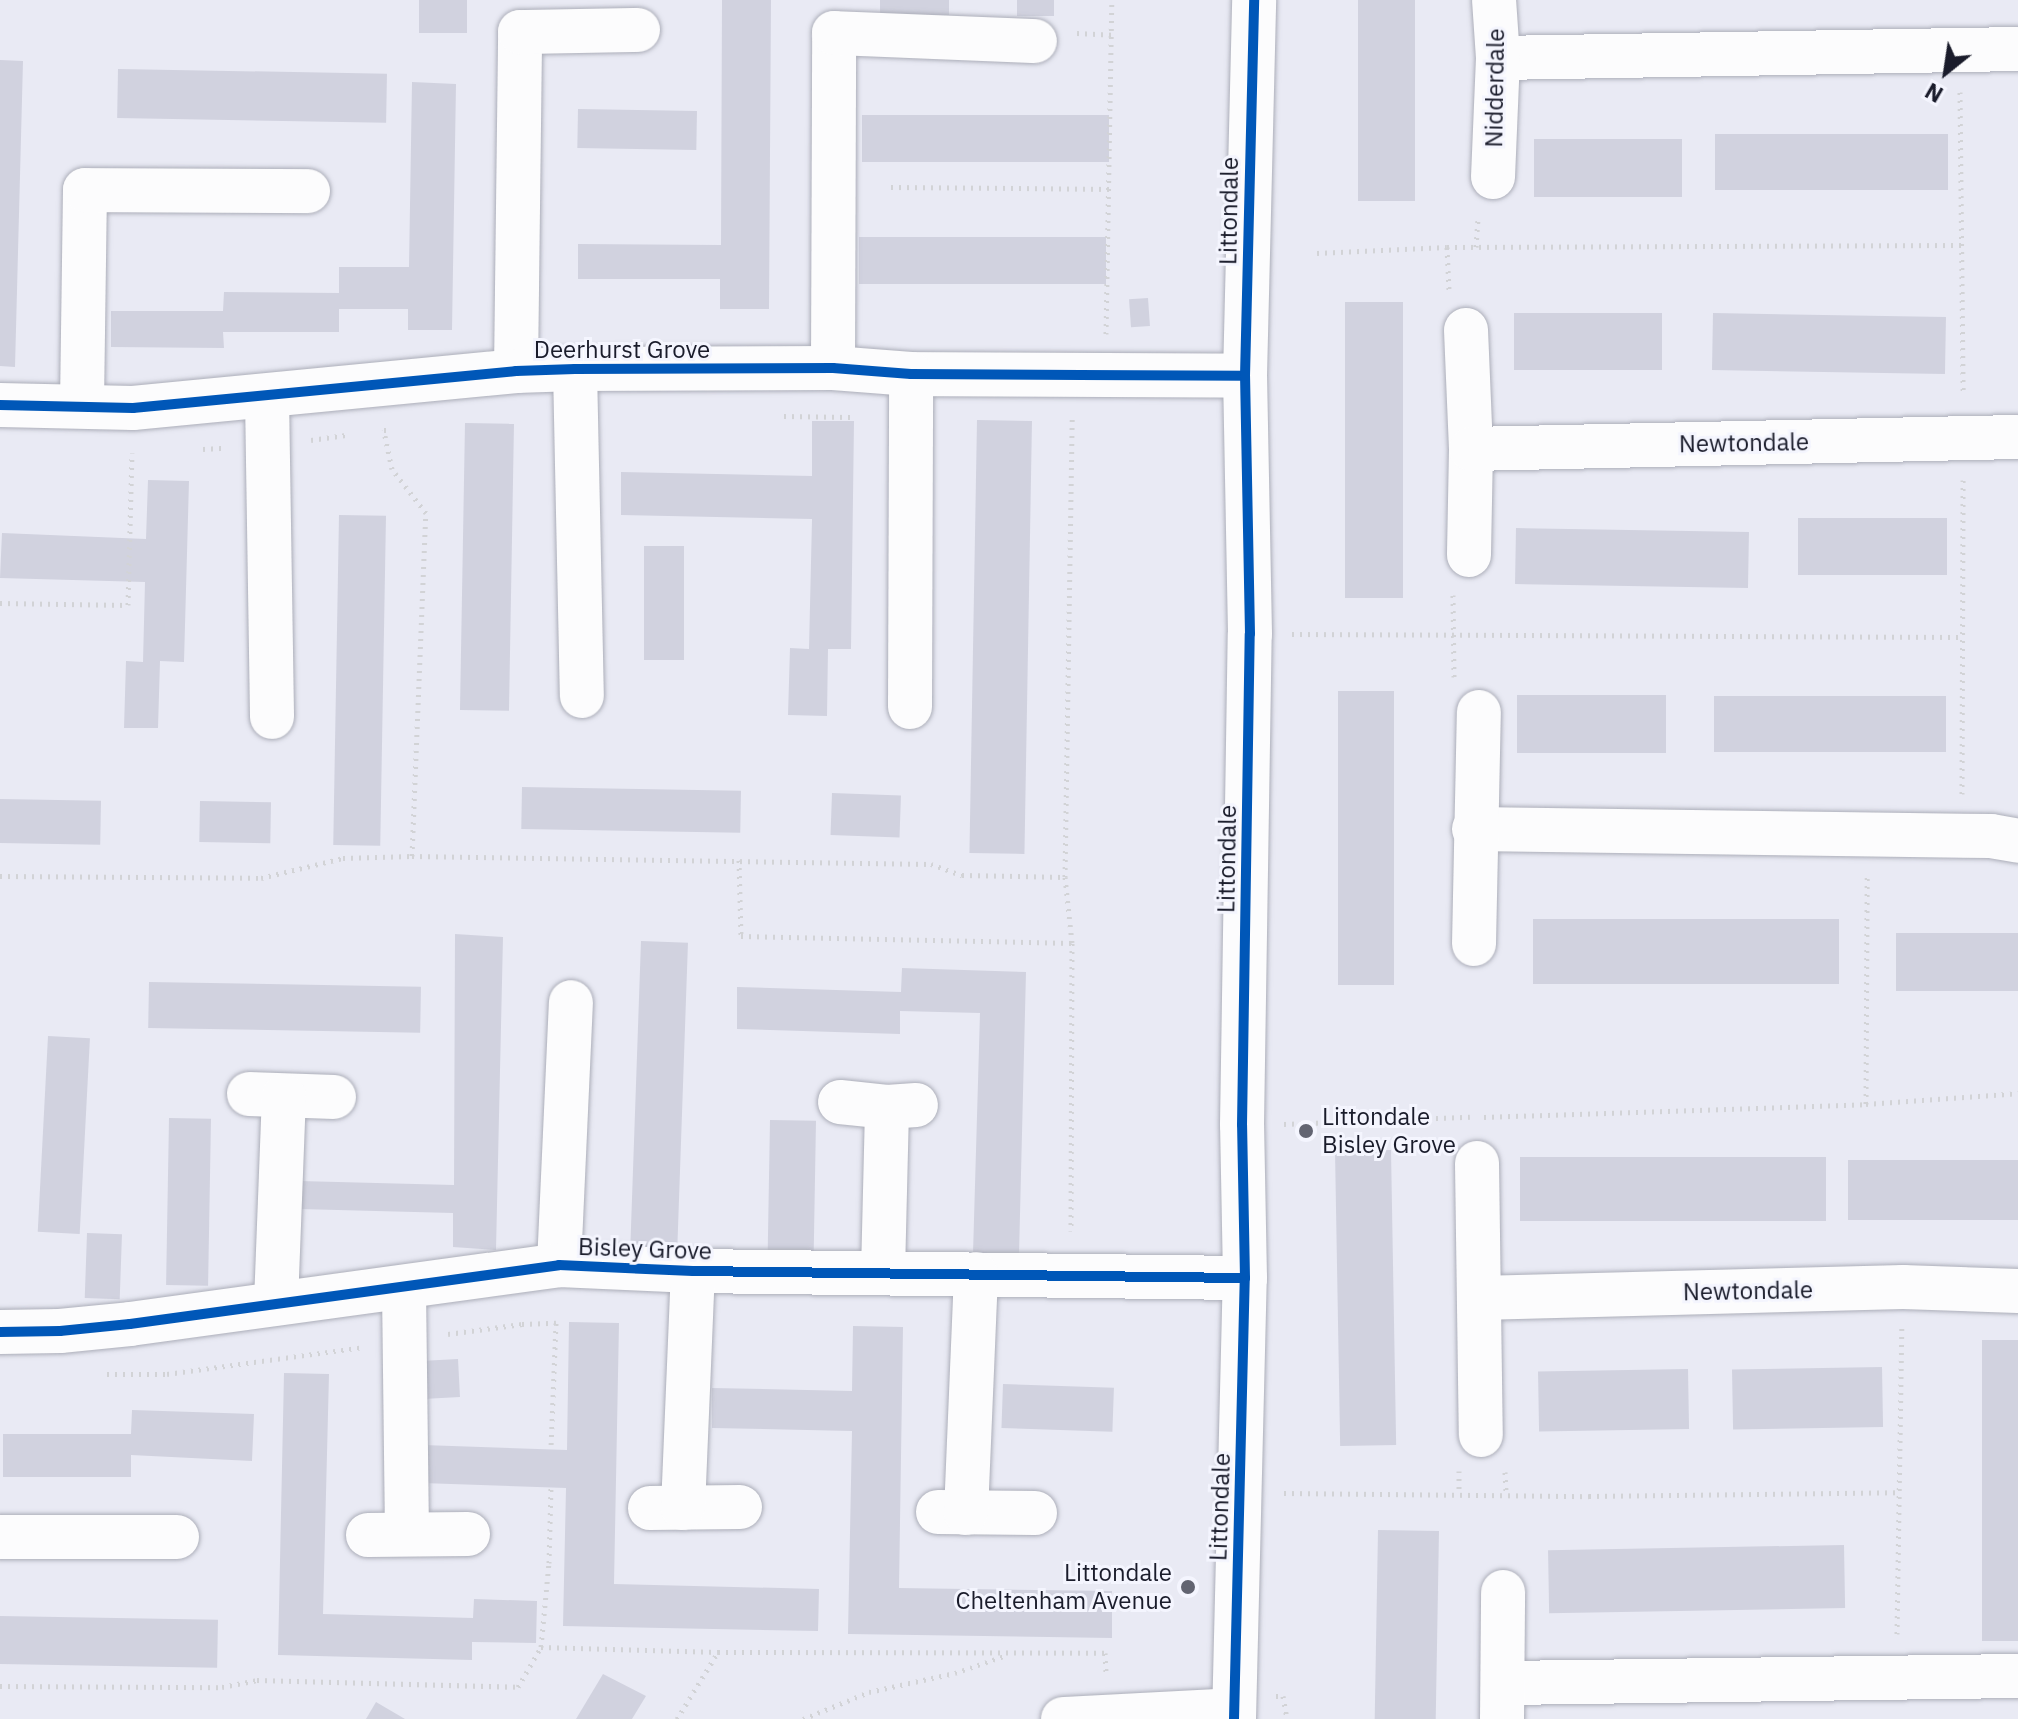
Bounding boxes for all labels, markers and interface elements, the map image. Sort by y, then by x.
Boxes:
street label: Nidderdale [1480,28,1510,148]
north arrow [1906,32,1986,112]
text: N [1920,77,1948,110]
street label: Littondale [1214,157,1244,265]
street label: Deerhurst Grove [534,336,710,364]
street label: Newtondale [1679,427,1809,459]
street label: Littondale [1212,805,1242,913]
place label: Littondale Bisley Grove [1322,1103,1456,1159]
marker: Littondale Bisley Grove [1297,1122,1315,1140]
street label: Bisley Grove [578,1232,712,1266]
street label: Newtondale [1683,1275,1813,1307]
street label: Littondale [1204,1452,1236,1562]
place label: Littondale Cheltenham Avenue [956,1559,1172,1615]
marker: Littondale Cheltenham Avenue [1179,1578,1197,1596]

